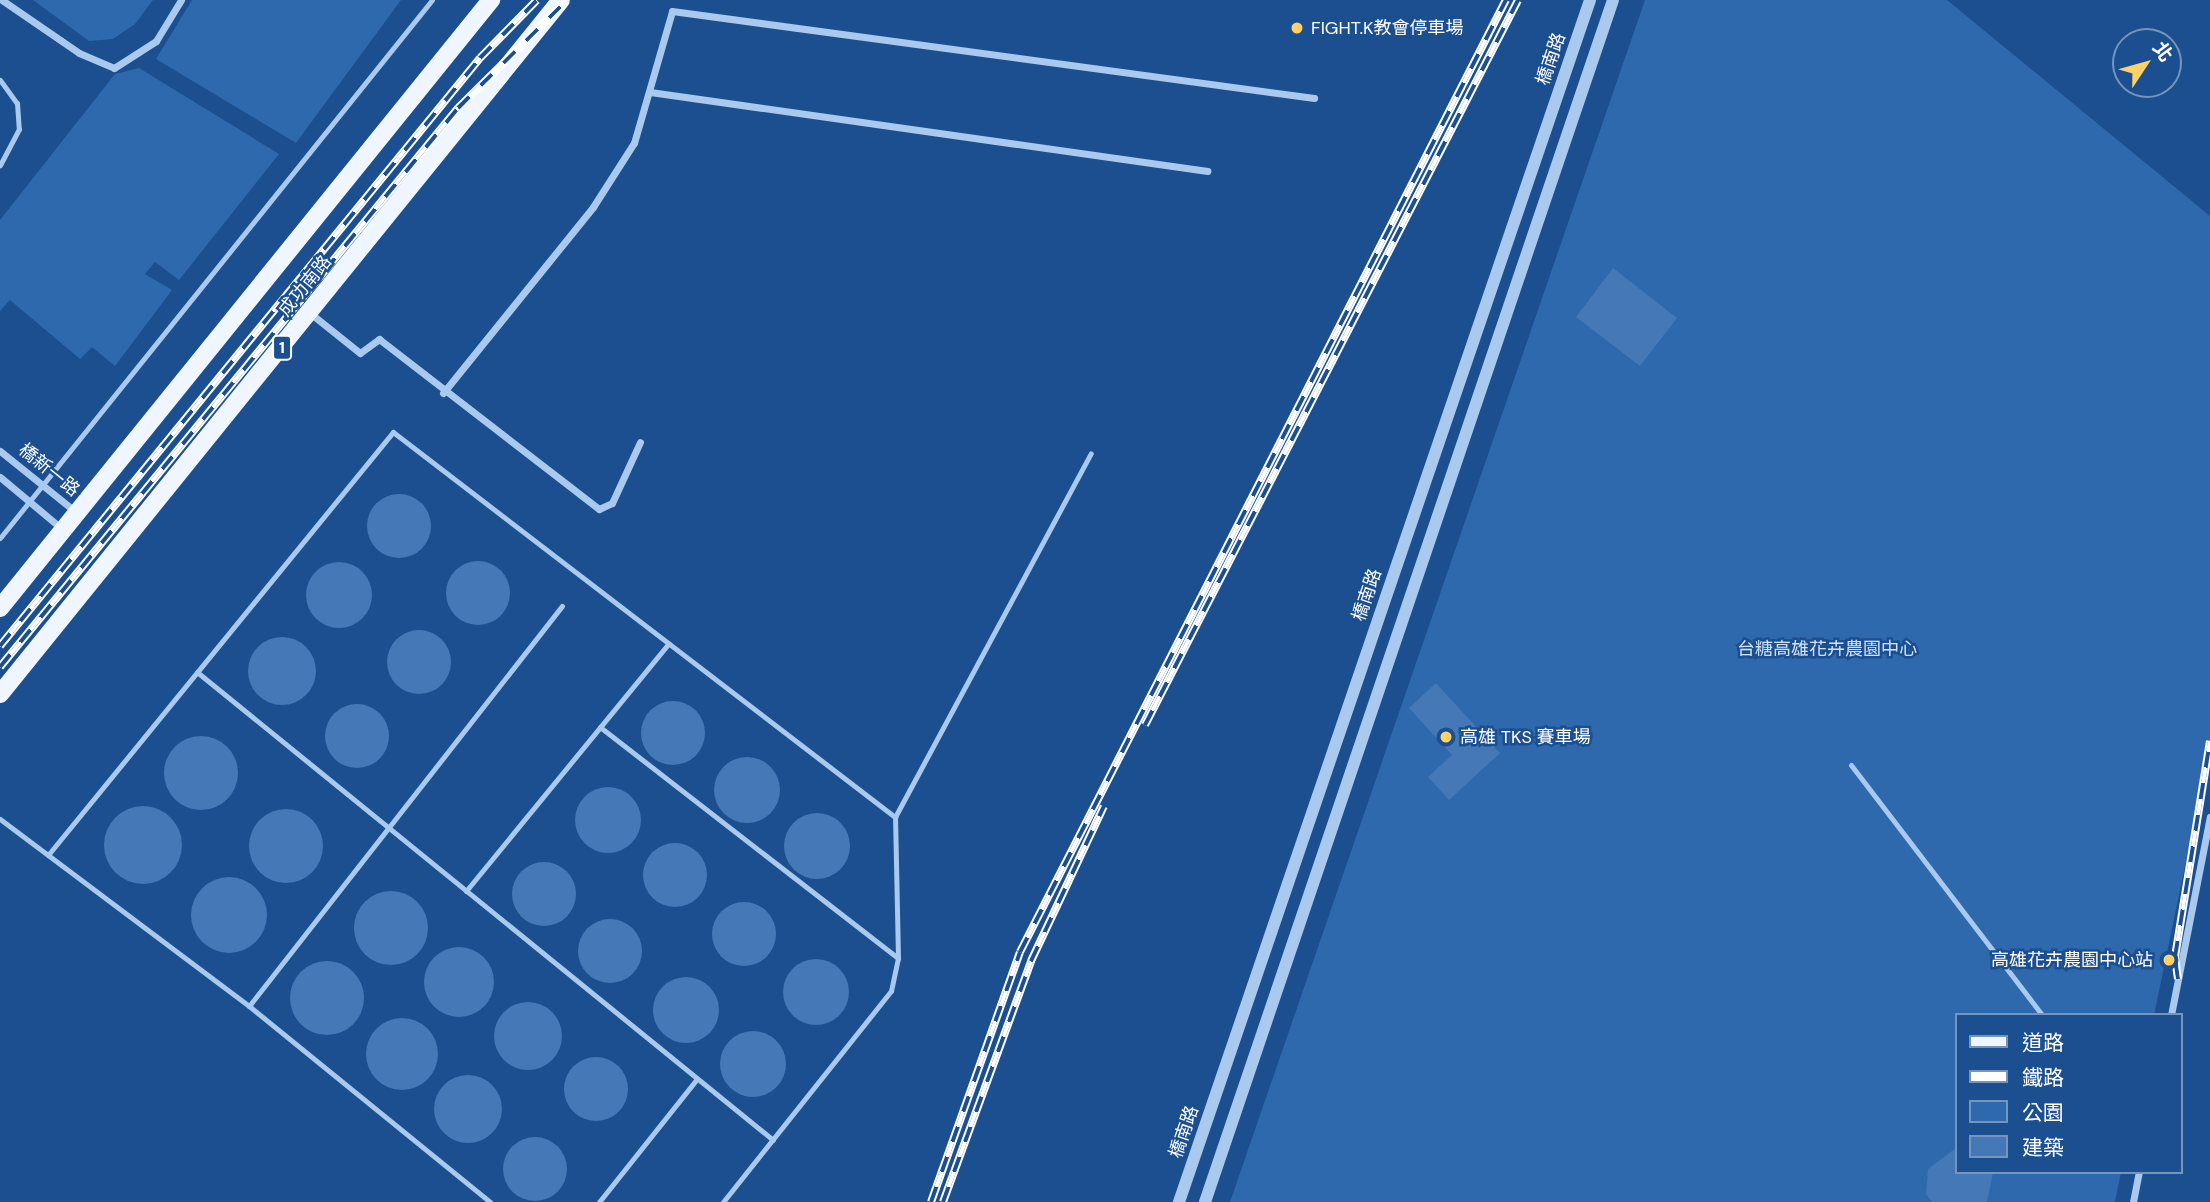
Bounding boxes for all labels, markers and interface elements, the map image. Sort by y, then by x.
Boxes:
place label: FIGHT.K教會停車場 [1311,17,1463,39]
marker: FIGHT.K教會停車場 [1289,20,1305,36]
north arrow [2112,28,2182,98]
street label: 橋南路 [1532,30,1570,88]
text: 北 [2147,36,2178,67]
street label: 成功南路 [274,251,336,321]
road number: 1 [272,336,292,360]
street label: 橋新一路 [14,439,84,501]
street label: 橋南路 [1348,566,1386,624]
park label: 台糖高雄花卉農園中心 [1737,638,1917,660]
place label: 高雄 TKS 賽車場 [1460,726,1591,748]
marker: 高雄 TKS 賽車場 [1438,729,1454,745]
place label: 高雄花卉農園中心站 [1991,949,2153,971]
marker: 高雄花卉農園中心站 [2159,950,2179,970]
legend [1954,1013,2182,1174]
text: 道路 [2022,1029,2064,1057]
text: 鐵路 [2022,1064,2064,1092]
text: 公園 [2022,1099,2064,1127]
street label: 橋南路 [1165,1103,1203,1161]
text: 建築 [2022,1134,2064,1162]

